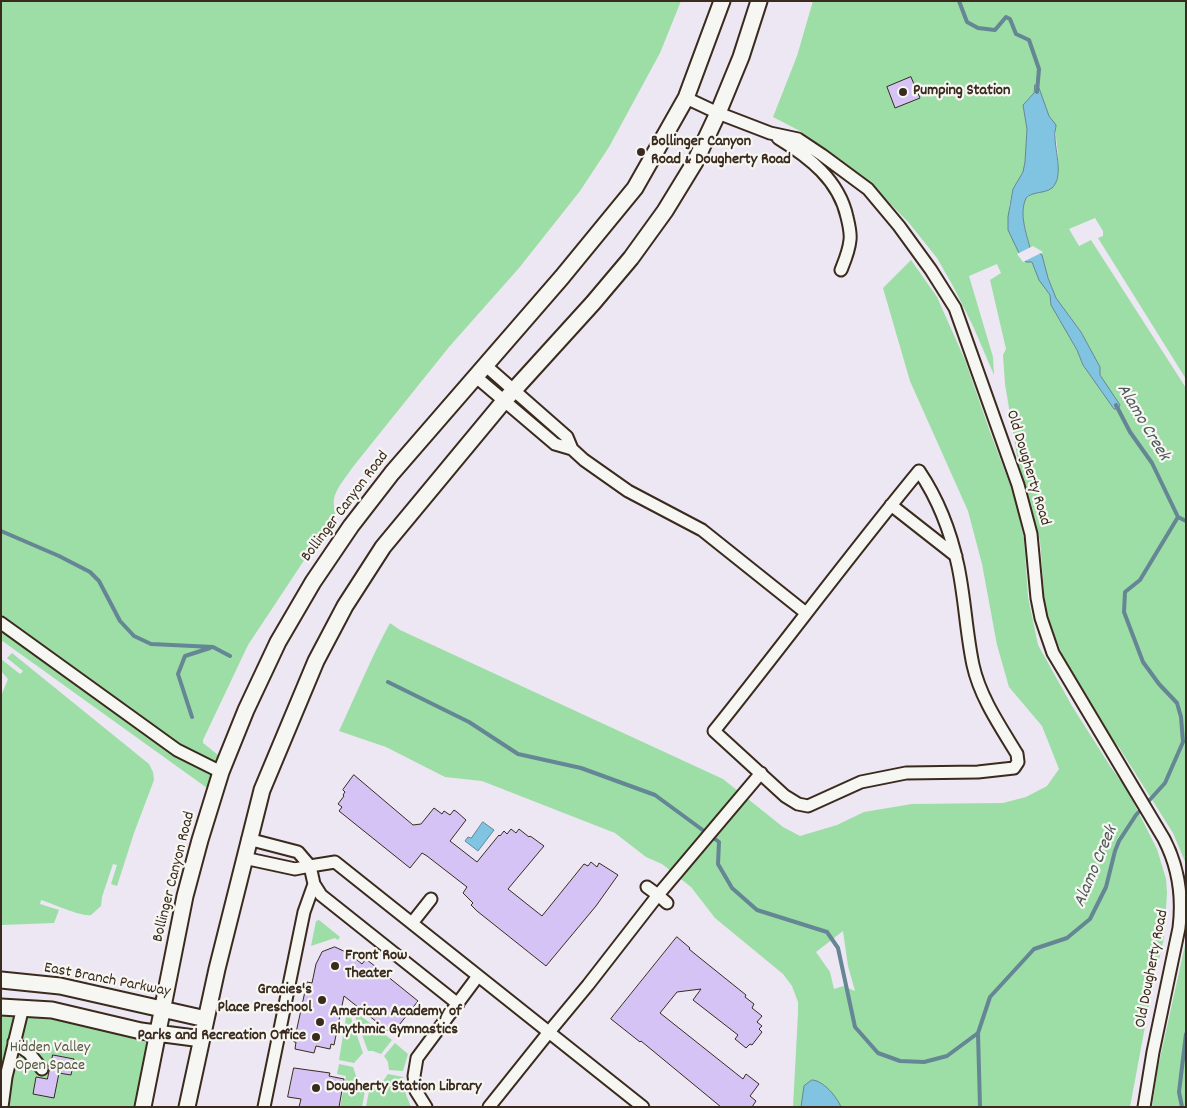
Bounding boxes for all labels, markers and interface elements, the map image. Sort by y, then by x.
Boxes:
place label: Pumping Station [913,82,1010,102]
marker: Pumping Station [897,86,909,98]
place label: Bollinger Canyon Road & Dougherty Road [651,133,791,171]
marker: Bollinger Canyon Road & Dougherty Road [635,146,647,158]
water label: Alamo Creek [1111,381,1173,465]
street label: Old Dougherty Road [1000,408,1054,528]
street label: Bollinger Canyon Road [298,448,394,566]
street label: Bollinger Canyon Road [150,810,200,944]
water label: Alamo Creek [1070,823,1124,911]
street label: Old Dougherty Road [1132,908,1174,1030]
place label: Front Row Theater [345,947,407,985]
street label: East Branch Parkway [42,959,172,1003]
marker: Front Row Theater [329,960,341,972]
place label: Gracies's Place Preschool [218,981,312,1019]
marker: Gracies's Place Preschool [316,994,328,1006]
place label: American Academy of Rhythmic Gymnastics [330,1003,462,1041]
marker: American Academy of Rhythmic Gymnastics [314,1016,326,1028]
place label: Parks and Recreation Office [138,1027,306,1047]
marker: Parks and Recreation Office [310,1031,322,1043]
park label: Hidden Valley Open Space [10,1039,90,1077]
place label: Dougherty Station Library [326,1078,481,1098]
marker: Dougherty Station Library [310,1082,322,1094]

